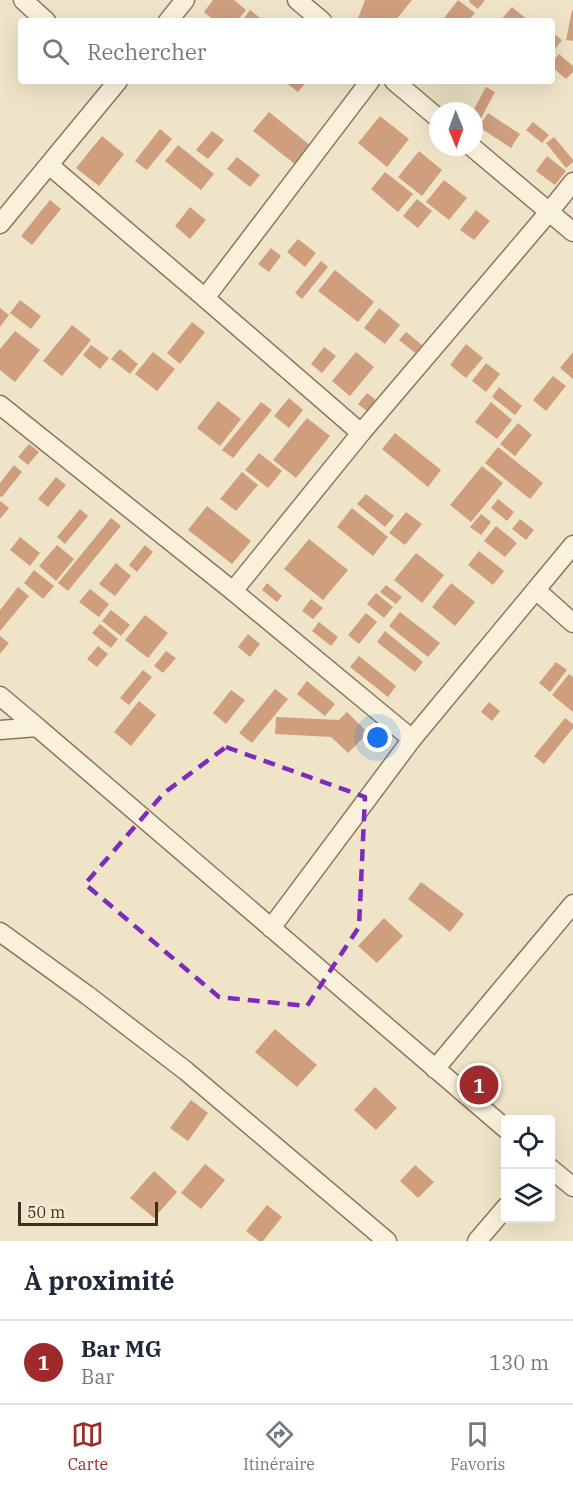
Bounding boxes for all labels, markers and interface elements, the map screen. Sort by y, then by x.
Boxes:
search box [18,18,555,84]
icon: search [39,35,72,68]
text: Rechercher [87,37,206,66]
north arrow [429,102,483,156]
your location [363,723,392,752]
pin: 1 [460,1062,498,1108]
map controls [501,1115,555,1223]
button: locate [501,1115,555,1169]
button: layers [501,1169,555,1223]
scale bar [18,1199,158,1226]
text: 50 m [27,1202,65,1222]
text: À proximité [24,1263,175,1297]
text: Bar MG [81,1334,162,1363]
text: 1 [38,1349,50,1376]
text: 130 m [489,1349,549,1376]
text: Bar [81,1363,114,1390]
tab: Carte [68,1418,108,1474]
tab: Itinéraire [243,1418,315,1474]
tab: Favoris [450,1418,505,1474]

